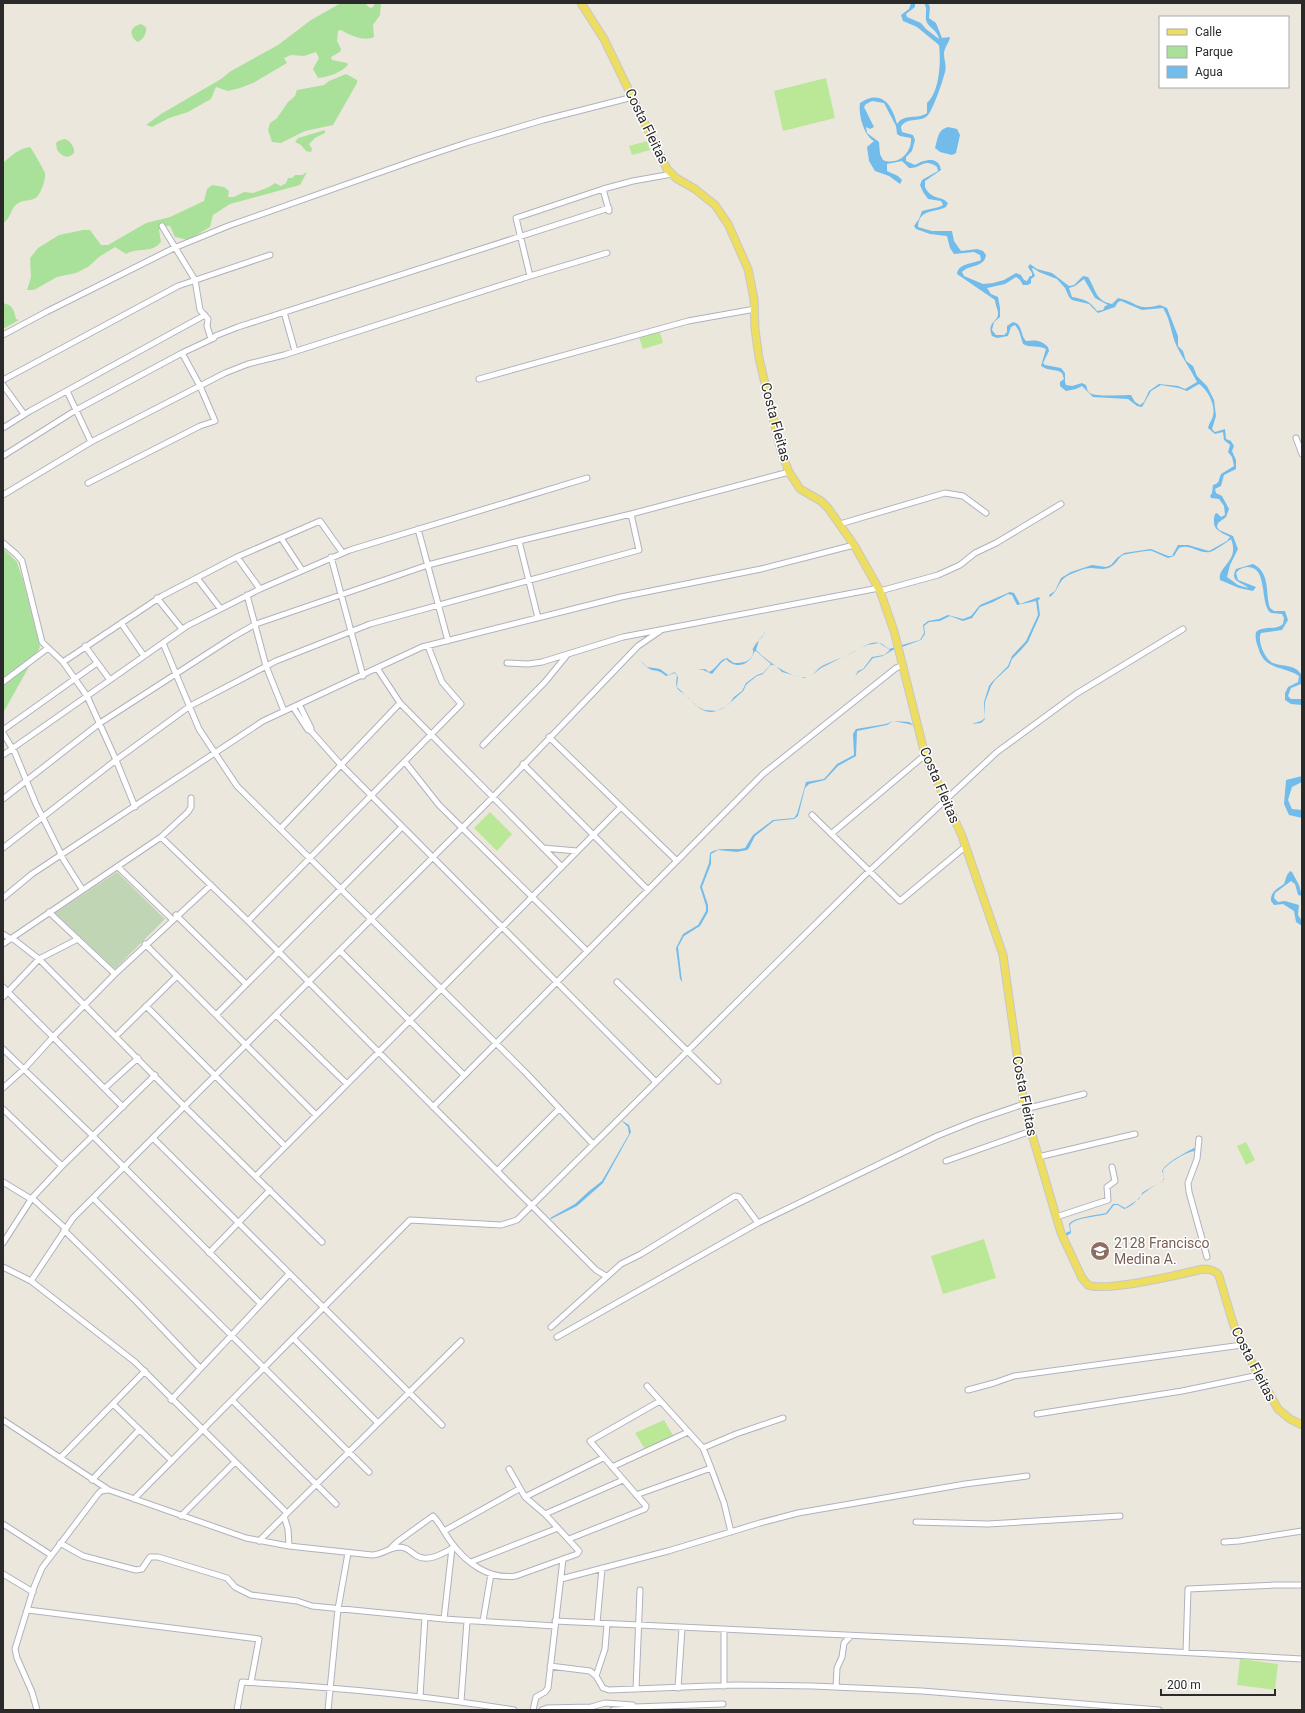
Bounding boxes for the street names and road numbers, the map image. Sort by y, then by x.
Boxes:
street label: Costa Fleitas [622,86,672,166]
street label: Costa Fleitas [758,381,794,463]
street label: Costa Fleitas [917,744,963,826]
street label: Costa Fleitas [1009,1055,1041,1137]
street label: Costa Fleitas [1228,1324,1280,1404]

